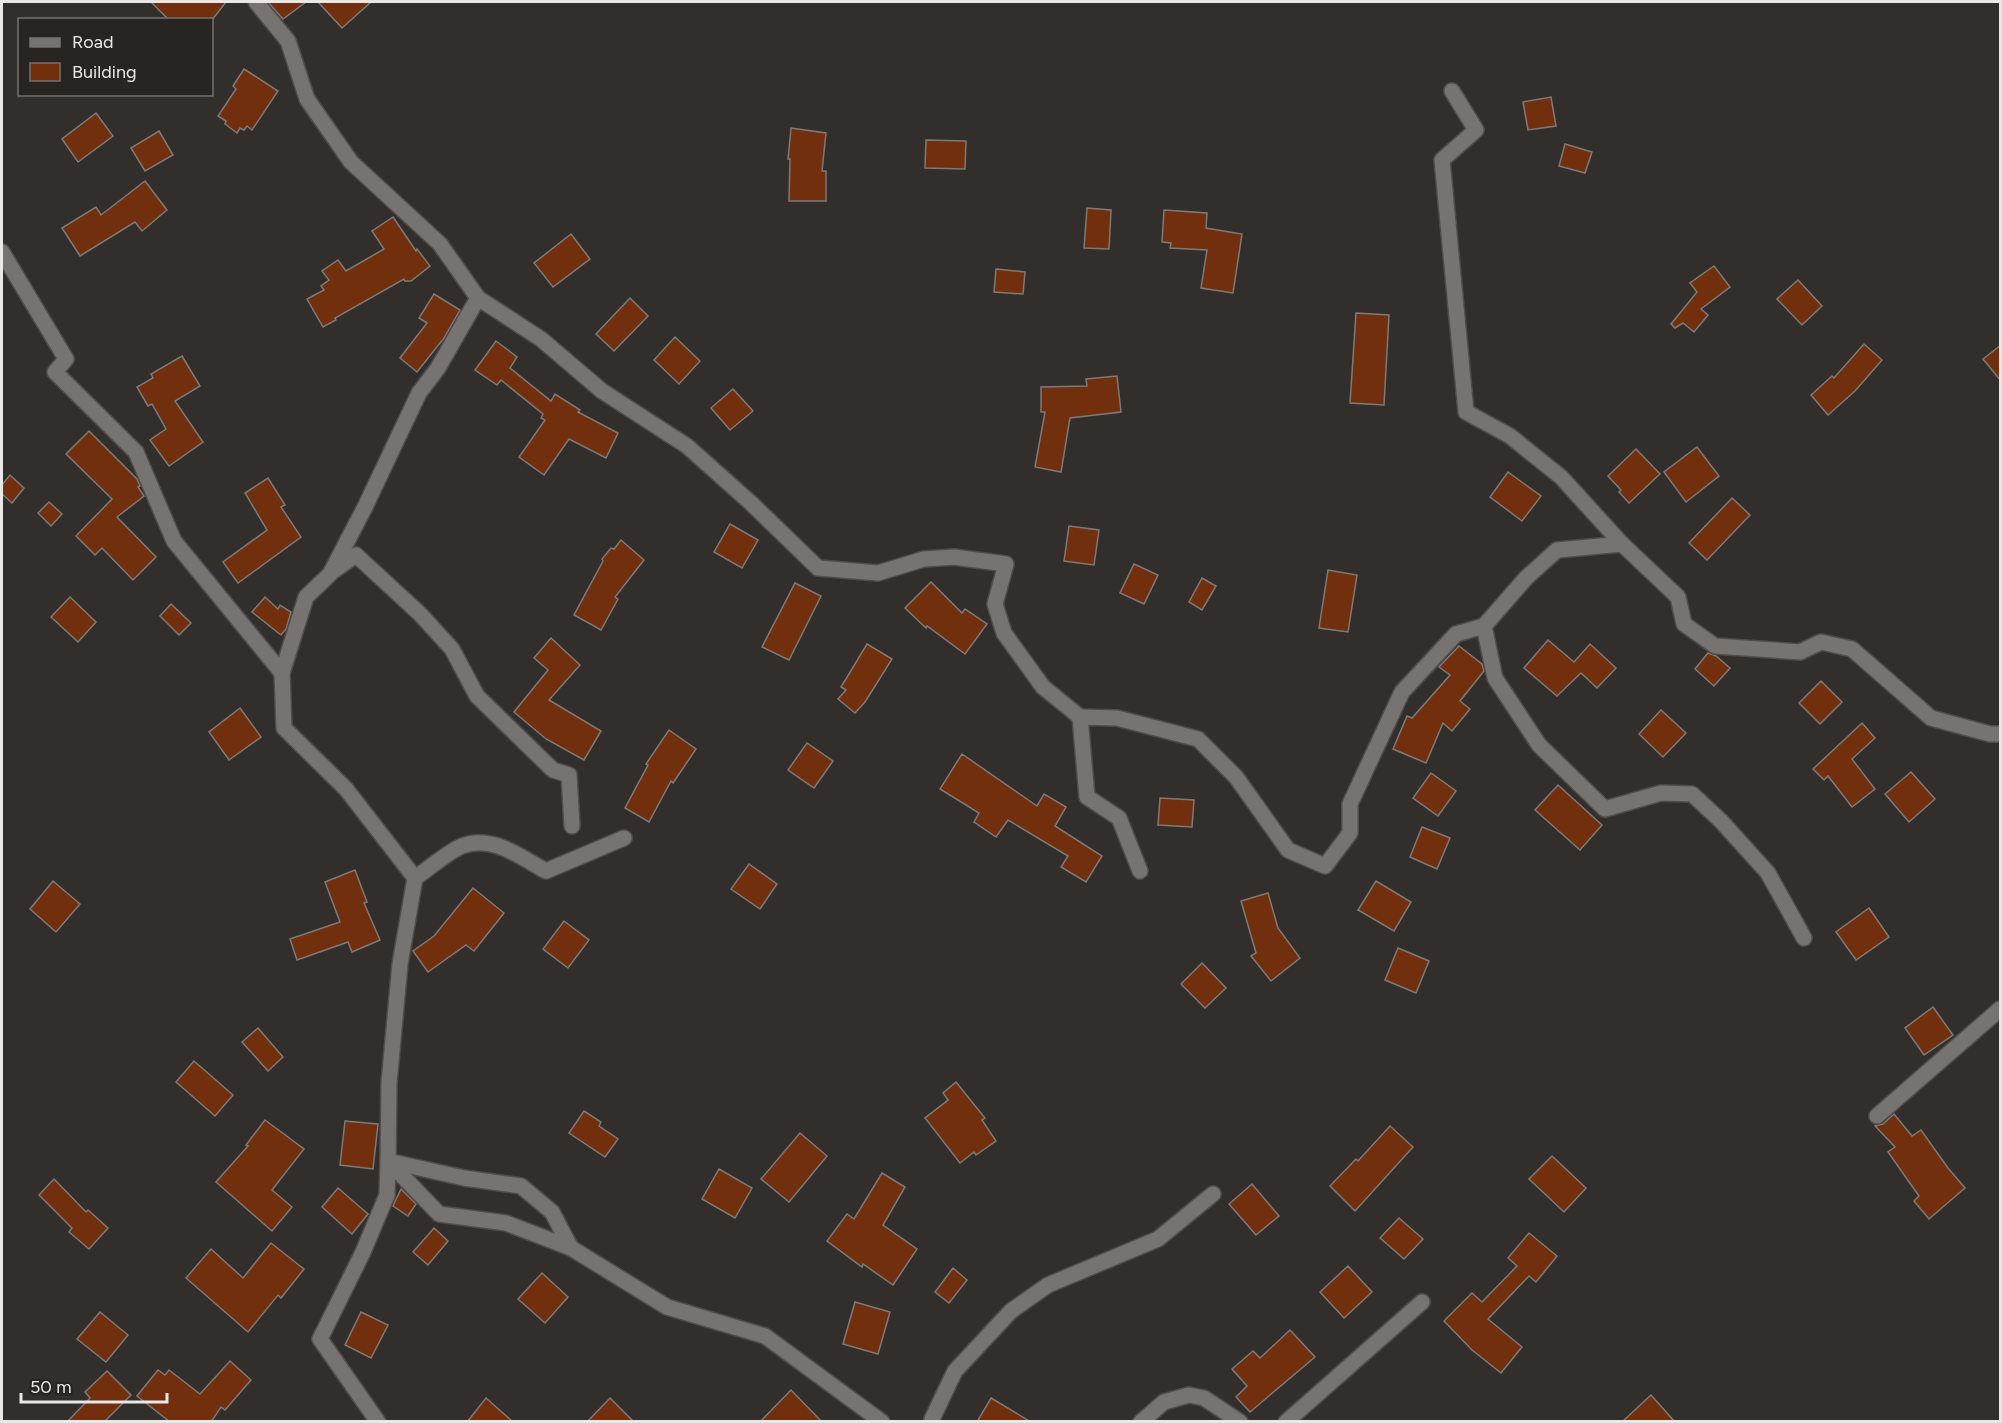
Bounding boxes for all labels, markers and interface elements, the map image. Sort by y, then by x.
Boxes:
legend [18,18,213,96]
text: Road [72,31,113,53]
text: Building [72,61,137,83]
scale bar [21,1366,166,1404]
text: 50 m [30,1376,72,1398]

